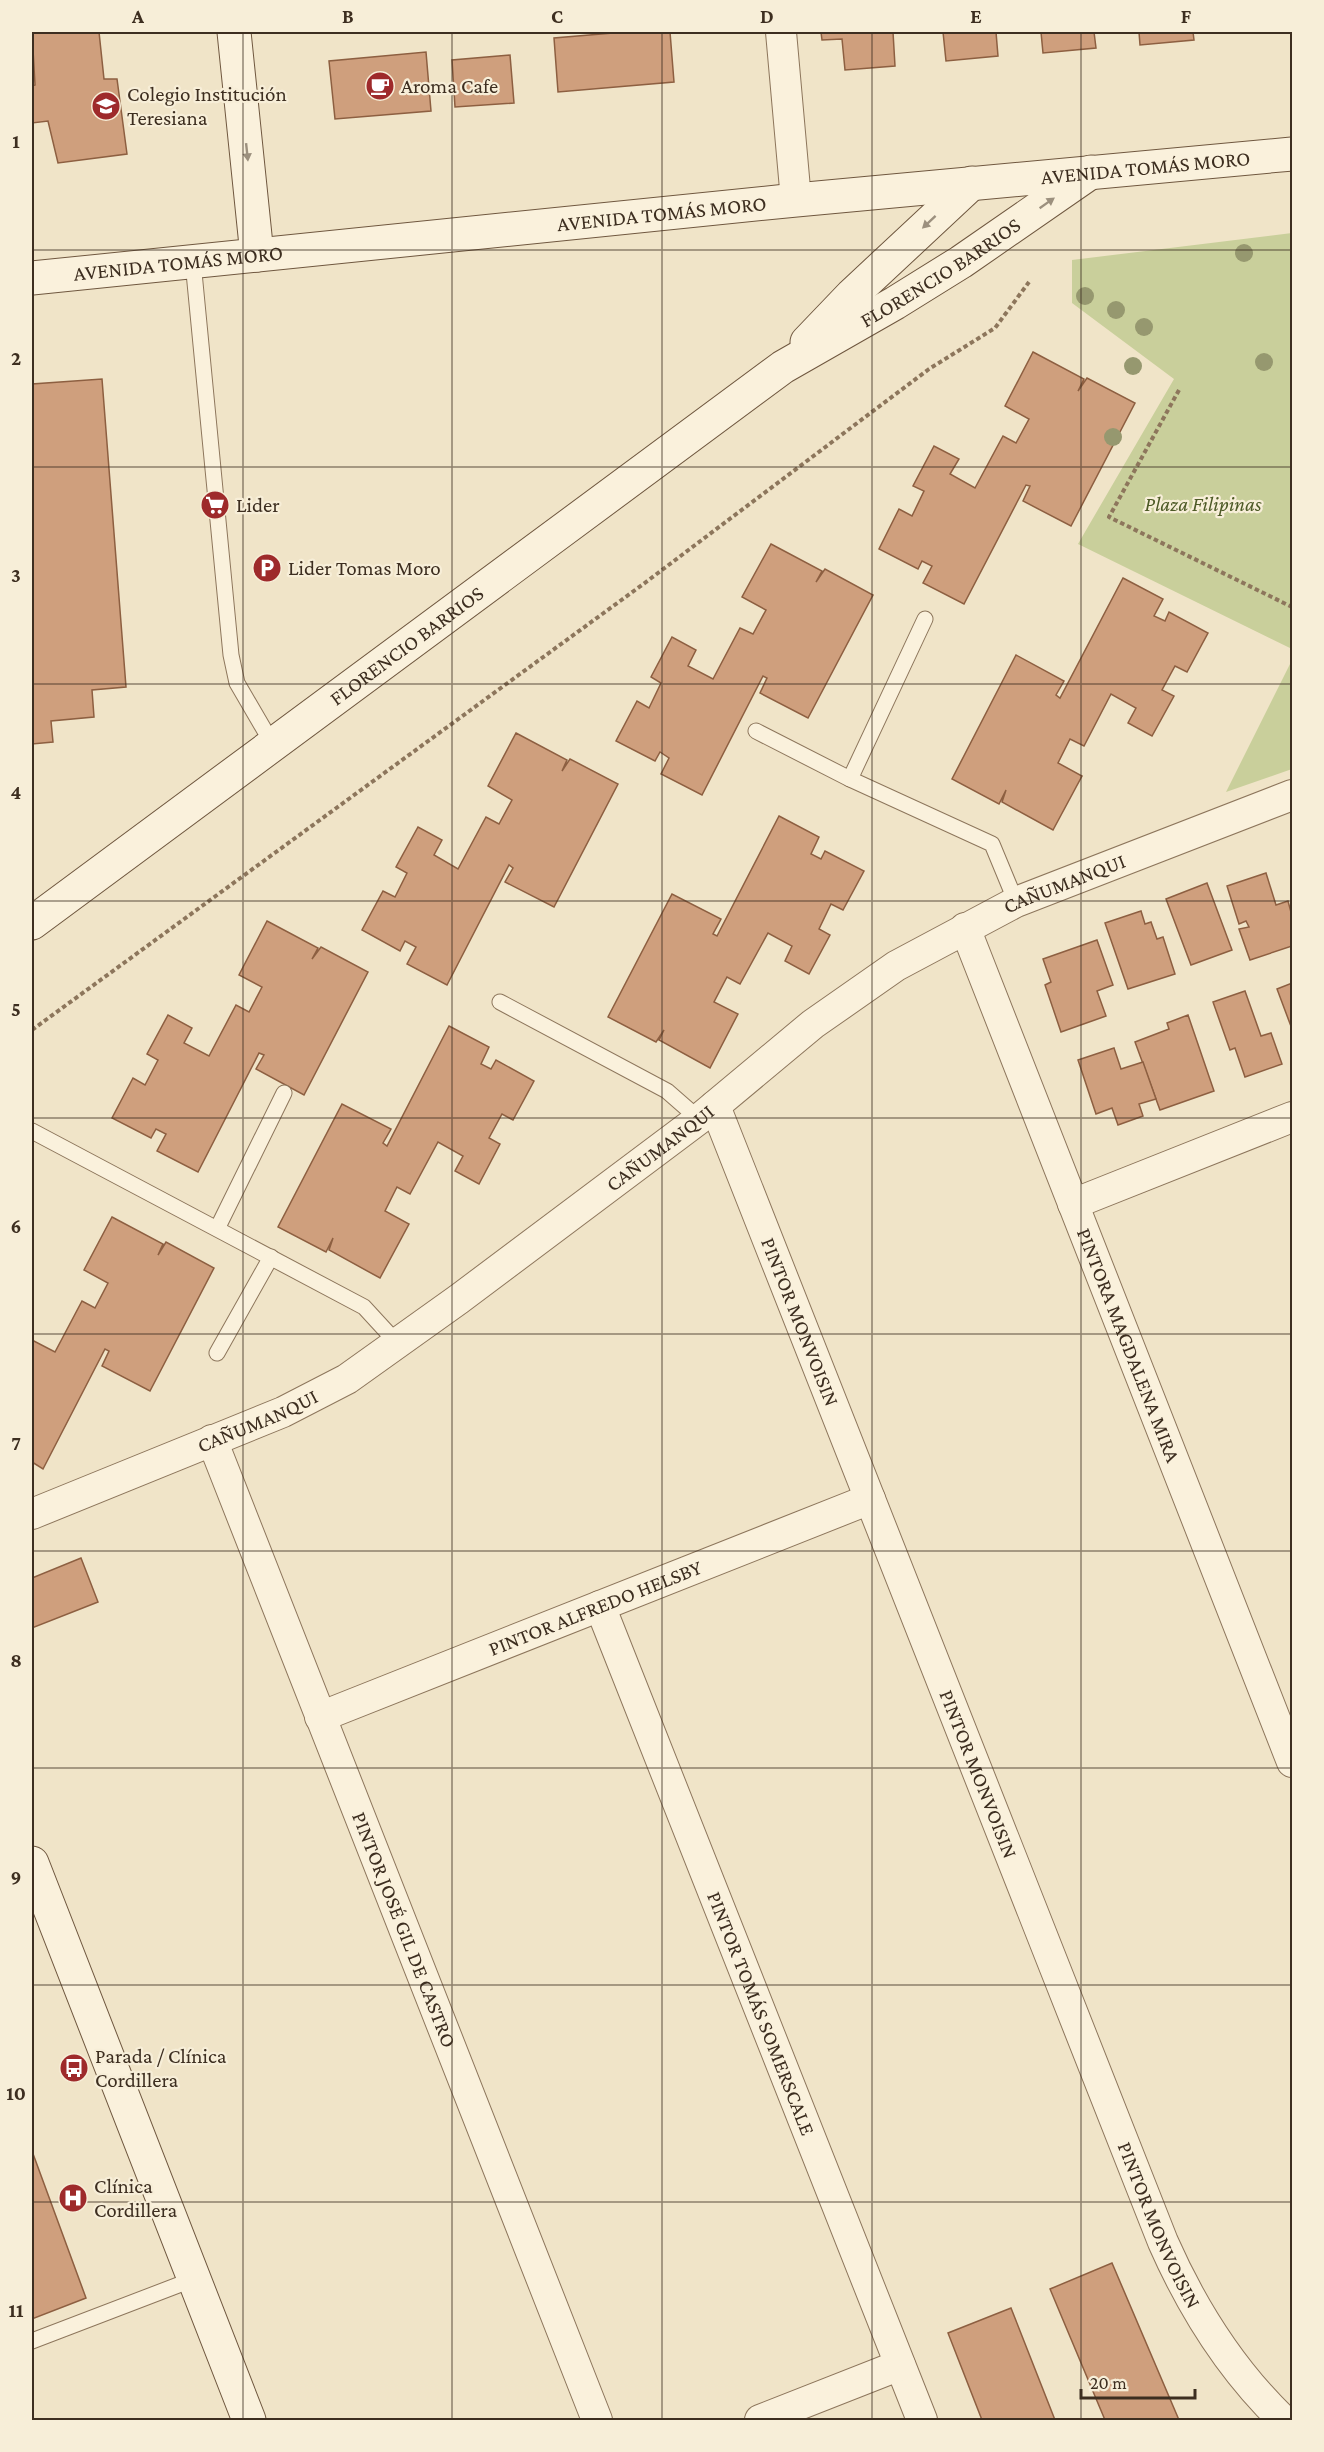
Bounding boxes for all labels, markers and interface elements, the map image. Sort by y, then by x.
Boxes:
text: A [131,5,145,27]
text: B [342,5,354,27]
text: C [551,5,563,27]
text: D [760,5,774,27]
text: E [970,5,982,27]
text: F [1181,5,1192,27]
cafe icon: Aroma Cafe [364,70,396,102]
place label: Aroma Cafe [401,74,498,98]
place label: Colegio Institución Teresiana [127,82,287,130]
school or university icon: Colegio Institución Teresiana [90,90,122,122]
text: 1 [12,130,20,152]
one-way arrow [242,143,252,162]
street label: AVENIDA TOMÁS MORO [1040,146,1251,189]
street label: AVENIDA TOMÁS MORO [556,191,768,236]
one-way arrow [1038,197,1054,209]
street label: FLORENCIO BARRIOS [856,212,1025,332]
one-way arrow [922,215,936,229]
street label: AVENIDA TOMÁS MORO [72,240,284,286]
text: 2 [11,347,21,369]
supermarket icon: Lider [199,489,231,521]
park label: Plaza Filipinas [1145,492,1262,516]
place label: Lider [236,493,280,517]
parking icon: Lider Tomas Moro [251,552,283,584]
place label: Lider Tomas Moro [288,556,441,580]
text: 3 [11,564,21,586]
street label: FLORENCIO BARRIOS [325,581,488,711]
text: 4 [11,781,22,803]
street label: CAÑUMANQUI [999,849,1129,919]
text: 5 [11,998,21,1020]
street label: CAÑUMANQUI [601,1100,719,1196]
text: 6 [11,1215,21,1237]
street label: PINTORA MAGDALENA MIRA [1072,1224,1185,1466]
street label: PINTOR MONVOISIN [756,1234,844,1410]
street label: CAÑUMANQUI [194,1384,322,1458]
text: 7 [11,1432,21,1454]
street label: PINTOR ALFREDO HELSBY [485,1555,706,1661]
text: 8 [10,1649,22,1671]
street label: PINTOR MONVOISIN [934,1686,1022,1862]
street label: PINTOR JOSÉ GIL DE CASTRO [347,1808,461,2051]
text: 9 [11,1866,21,1888]
street label: PINTOR TOMÁS SOMERSCALE [702,1888,820,2139]
place label: Parada / Clínica Cordillera [95,2044,227,2092]
bus stop icon: Parada / Clínica Cordillera [58,2052,90,2084]
text: 10 [6,2082,26,2104]
street label: PINTOR MONVOISIN [1113,2138,1206,2313]
place label: Clínica Cordillera [94,2174,178,2222]
hospital icon: Clínica Cordillera [57,2182,89,2214]
text: 11 [9,2299,24,2321]
scale bar [1081,2362,1195,2400]
text: 20 m [1090,2373,1127,2393]

